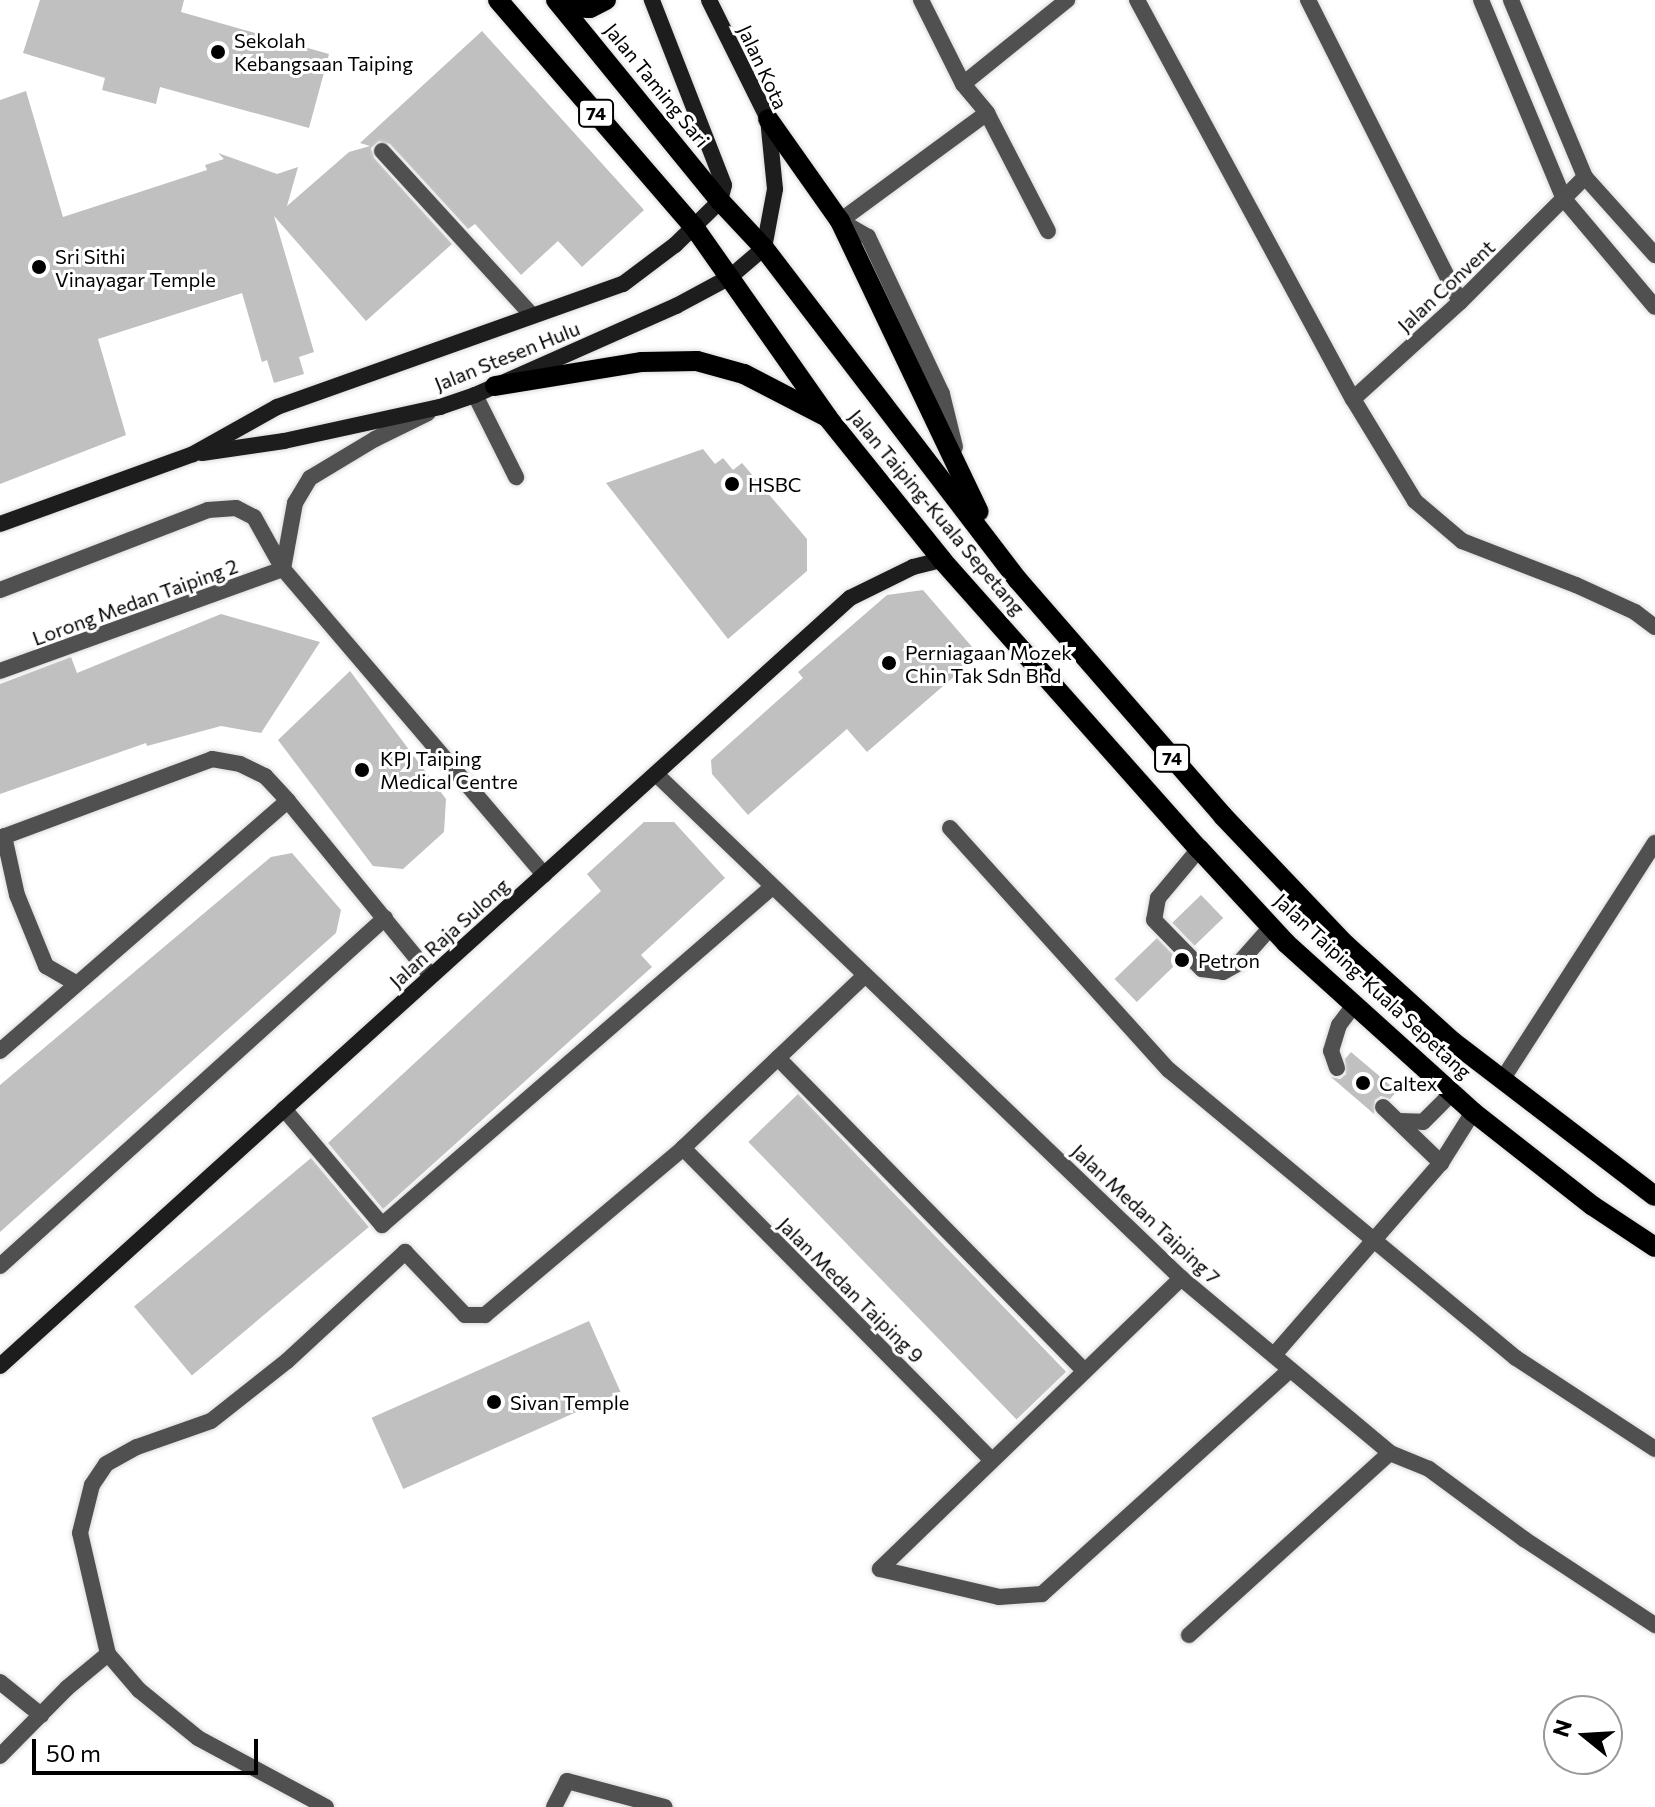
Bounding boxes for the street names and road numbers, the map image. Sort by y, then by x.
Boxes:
street label: Jalan Taming Sari [600,18,714,152]
street label: Jalan Kota [733,21,793,113]
road number: 74 [578,99,614,127]
street label: Jalan Convent [1392,235,1500,337]
street label: Jalan Stesen Hulu [431,316,583,396]
street label: Jalan Taiping-Kuala Sepetang [844,404,1030,620]
street label: Lorong Medan Taiping 2 [29,554,241,650]
road number: 74 [1154,744,1190,772]
street label: Jalan Raja Sulong [384,873,514,993]
street label: Jalan Taiping-Kuala Sepetang [1269,888,1477,1084]
street label: Jalan Medan Taiping 7 [1067,1139,1225,1289]
street label: Jalan Medan Taiping 9 [773,1212,929,1368]

